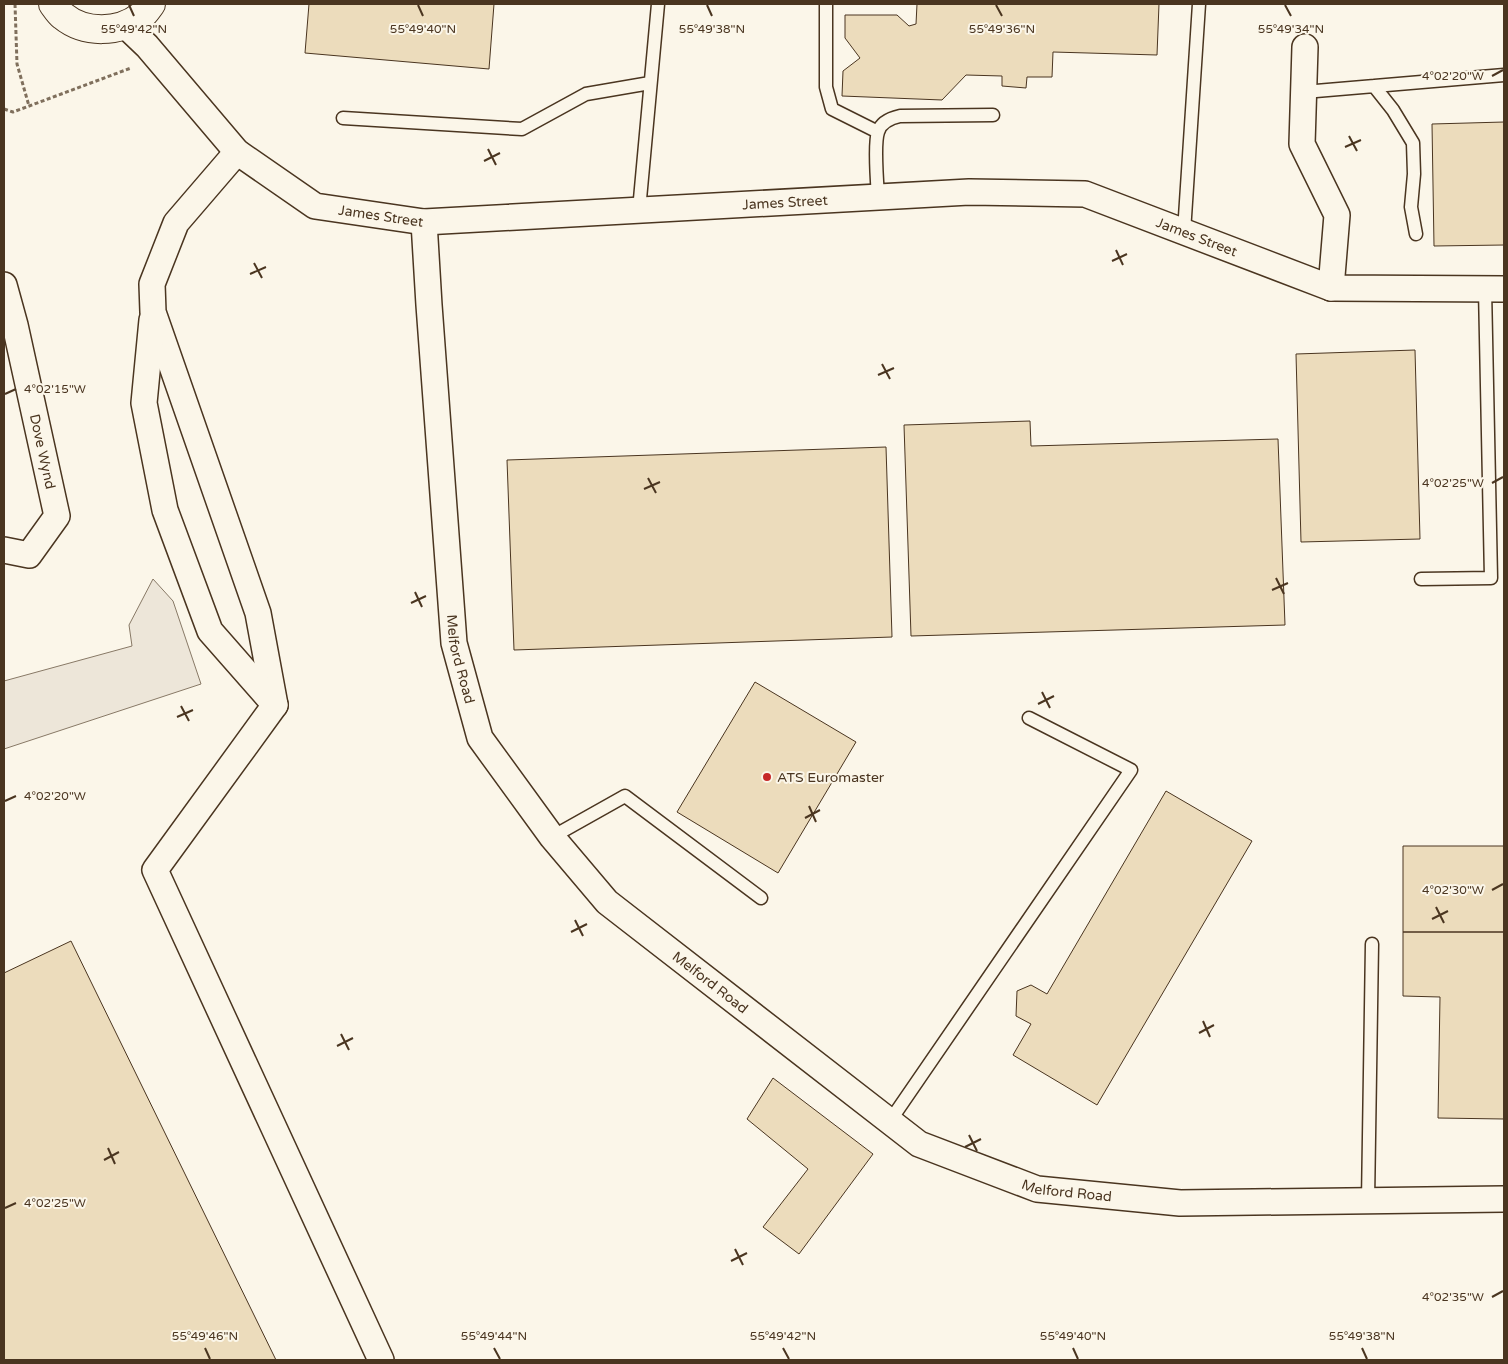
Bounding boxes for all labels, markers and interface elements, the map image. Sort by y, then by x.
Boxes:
text: 55°49'42"N [101,22,167,36]
text: 55°49'40"N [390,22,456,36]
text: 55°49'38"N [679,22,745,36]
text: 55°49'36"N [969,22,1035,36]
text: 55°49'34"N [1258,22,1324,36]
text: 4°02'20"W [1422,69,1484,83]
street label: James Street [742,192,829,213]
street label: James Street [337,202,425,231]
street label: James Street [1154,214,1240,261]
text: 4°02'15"W [24,382,86,396]
street label: Dove Wynd [26,412,59,491]
text: 4°02'25"W [1422,476,1484,490]
street label: Melford Road [443,614,478,706]
place label: ATS Euromaster [777,769,885,786]
marker: ATS Euromaster [761,771,773,783]
text: 4°02'20"W [24,789,86,803]
text: 4°02'30"W [1422,883,1484,897]
street label: Melford Road [669,948,751,1017]
street label: Melford Road [1019,1176,1113,1205]
text: 4°02'25"W [24,1196,86,1210]
text: 4°02'35"W [1422,1290,1484,1304]
text: 55°49'46"N [172,1329,238,1343]
text: 55°49'44"N [461,1329,527,1343]
text: 55°49'42"N [750,1329,816,1343]
text: 55°49'40"N [1040,1329,1106,1343]
text: 55°49'38"N [1329,1329,1395,1343]

